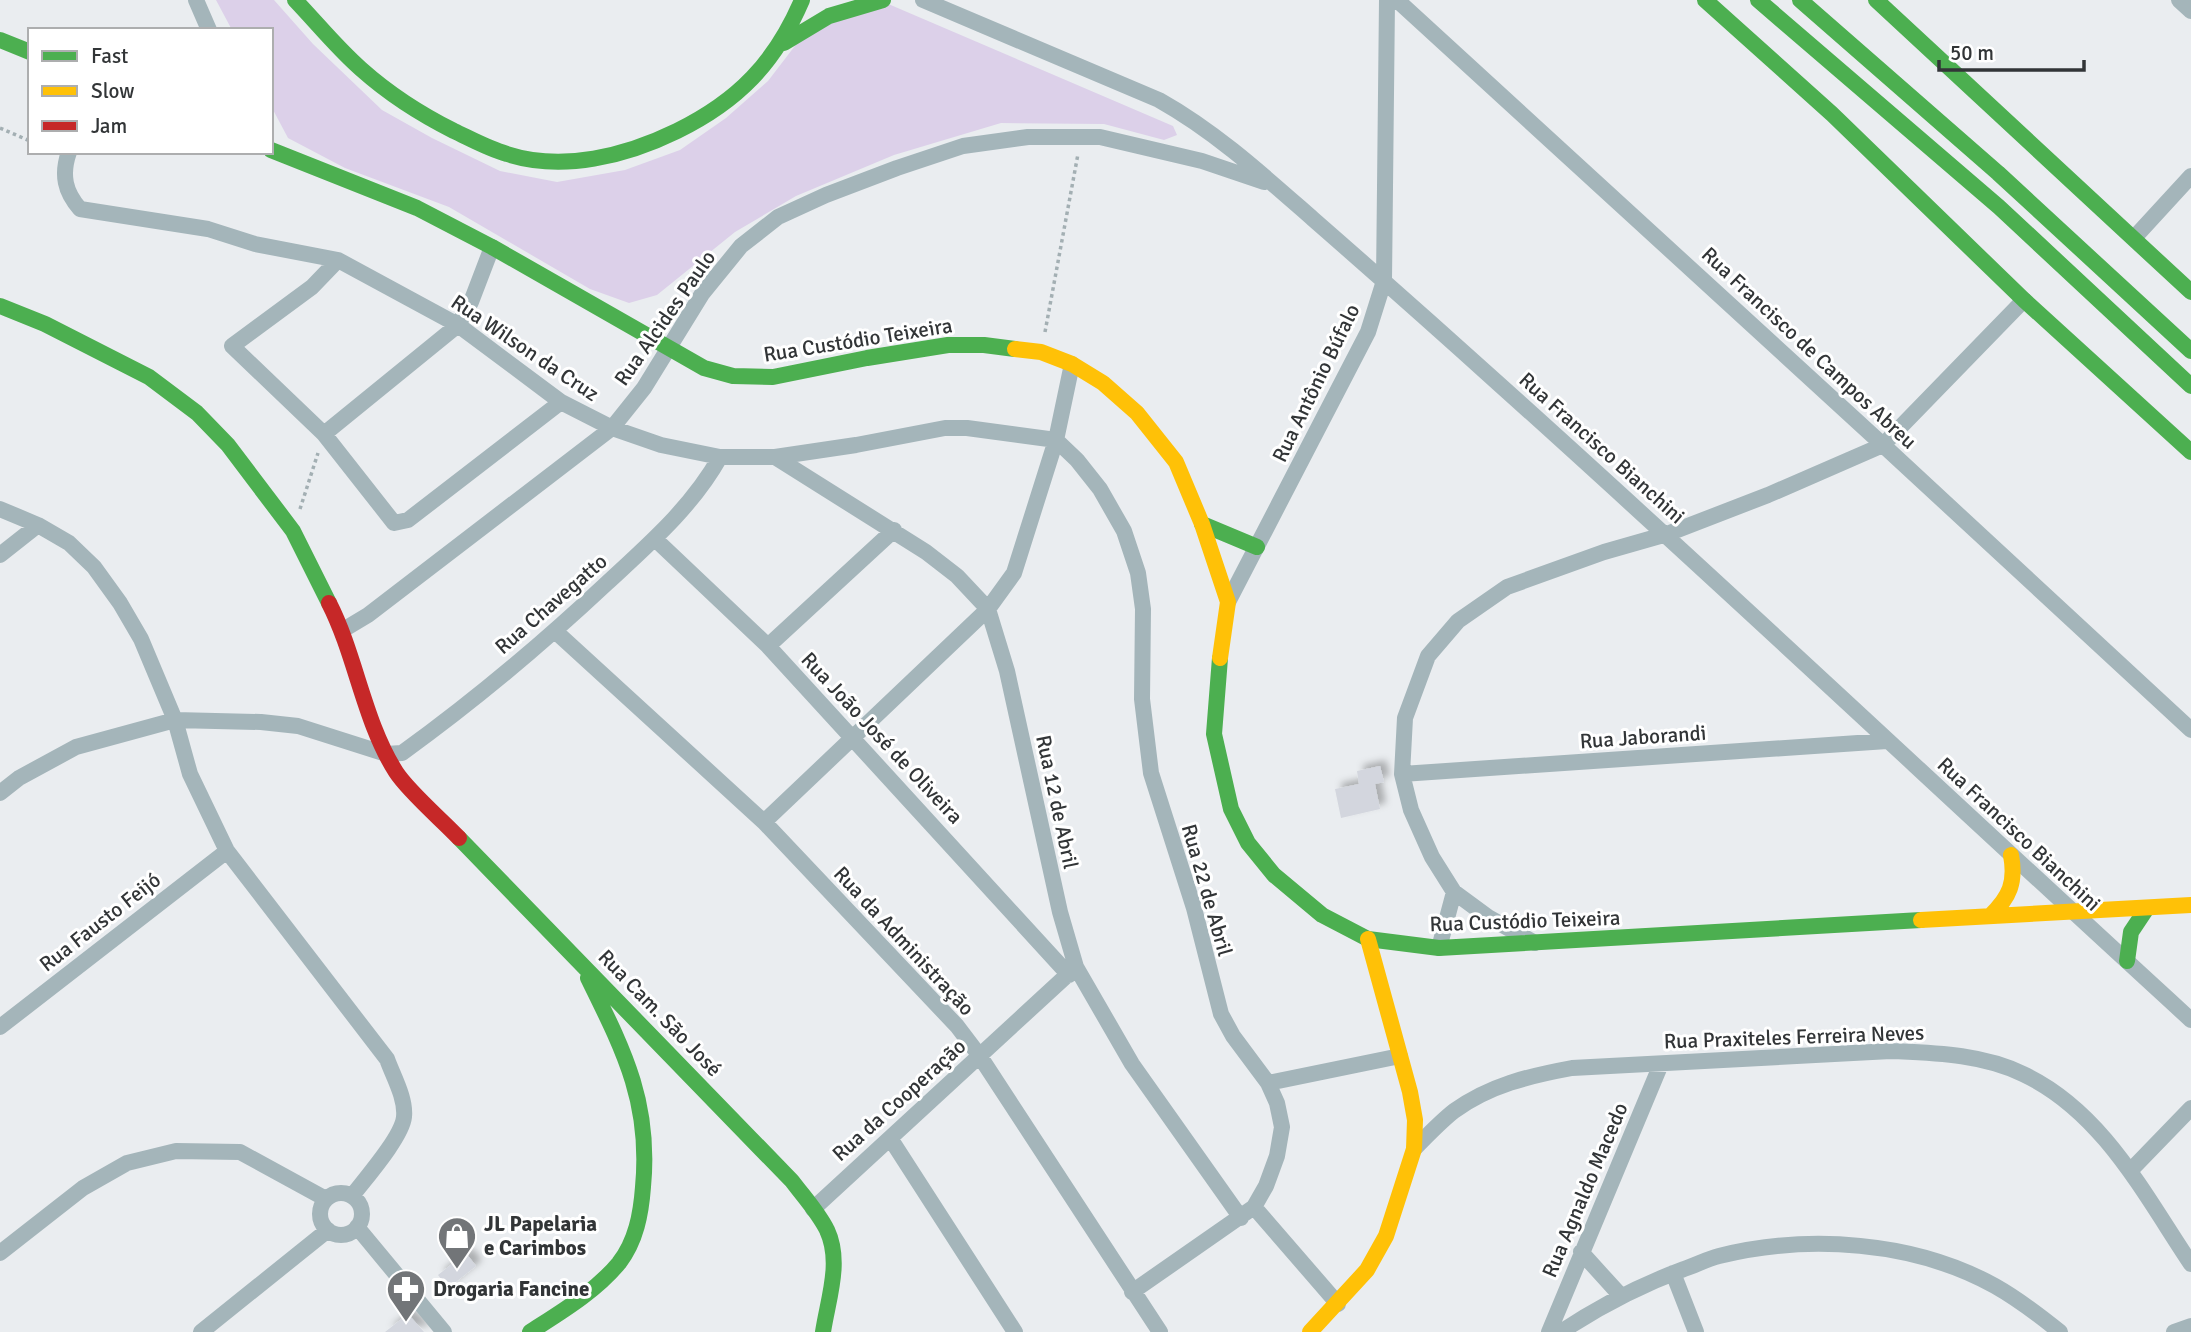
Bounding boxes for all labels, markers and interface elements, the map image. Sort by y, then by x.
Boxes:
legend [28,28,273,154]
scale bar [1939,28,2084,72]
text: 50 m [1950,40,1994,66]
text: Fast [91,43,128,69]
text: Slow [91,78,135,104]
text: Jam [91,113,127,139]
street label: Rua Francisco de Campos Abreu [1696,241,1922,455]
street label: Rua Alcides Paulo [609,245,721,391]
street label: Rua Wilson da Cruz [446,289,604,407]
street label: Rua Antônio Búfalo [1266,300,1366,466]
street label: Rua Custódio Teixeira [762,312,954,368]
street label: Rua Francisco Bianchini [1514,367,1690,529]
street label: Rua Chavegatto [490,548,612,660]
street label: Rua João José de Oliveira [796,647,968,829]
street label: Rua Jaborandi [1579,720,1707,754]
street label: Rua 12 de Abril [1030,733,1084,871]
street label: Rua Francisco Bianchini [1932,752,2106,916]
street label: Rua 22 de Abril [1176,821,1238,959]
street label: Rua da Administração [828,861,980,1021]
street label: Rua Fausto Feijó [34,867,166,977]
street label: Rua Custódio Teixeira [1429,905,1621,937]
street label: Rua Cam. São José [593,944,727,1082]
street label: Rua Praxiteles Ferreira Neves [1663,1019,1925,1055]
street label: Rua da Cooperação [827,1033,971,1167]
street label: Rua Agnaldo Macedo [1536,1099,1634,1281]
place label: JL Papelaria e Carimbos [484,1211,597,1261]
shop icon: JL Papelaria e Carimbos [436,1215,478,1270]
pharmacy icon: Drogaria Fancine [385,1268,427,1323]
place label: Drogaria Fancine [433,1276,589,1302]

